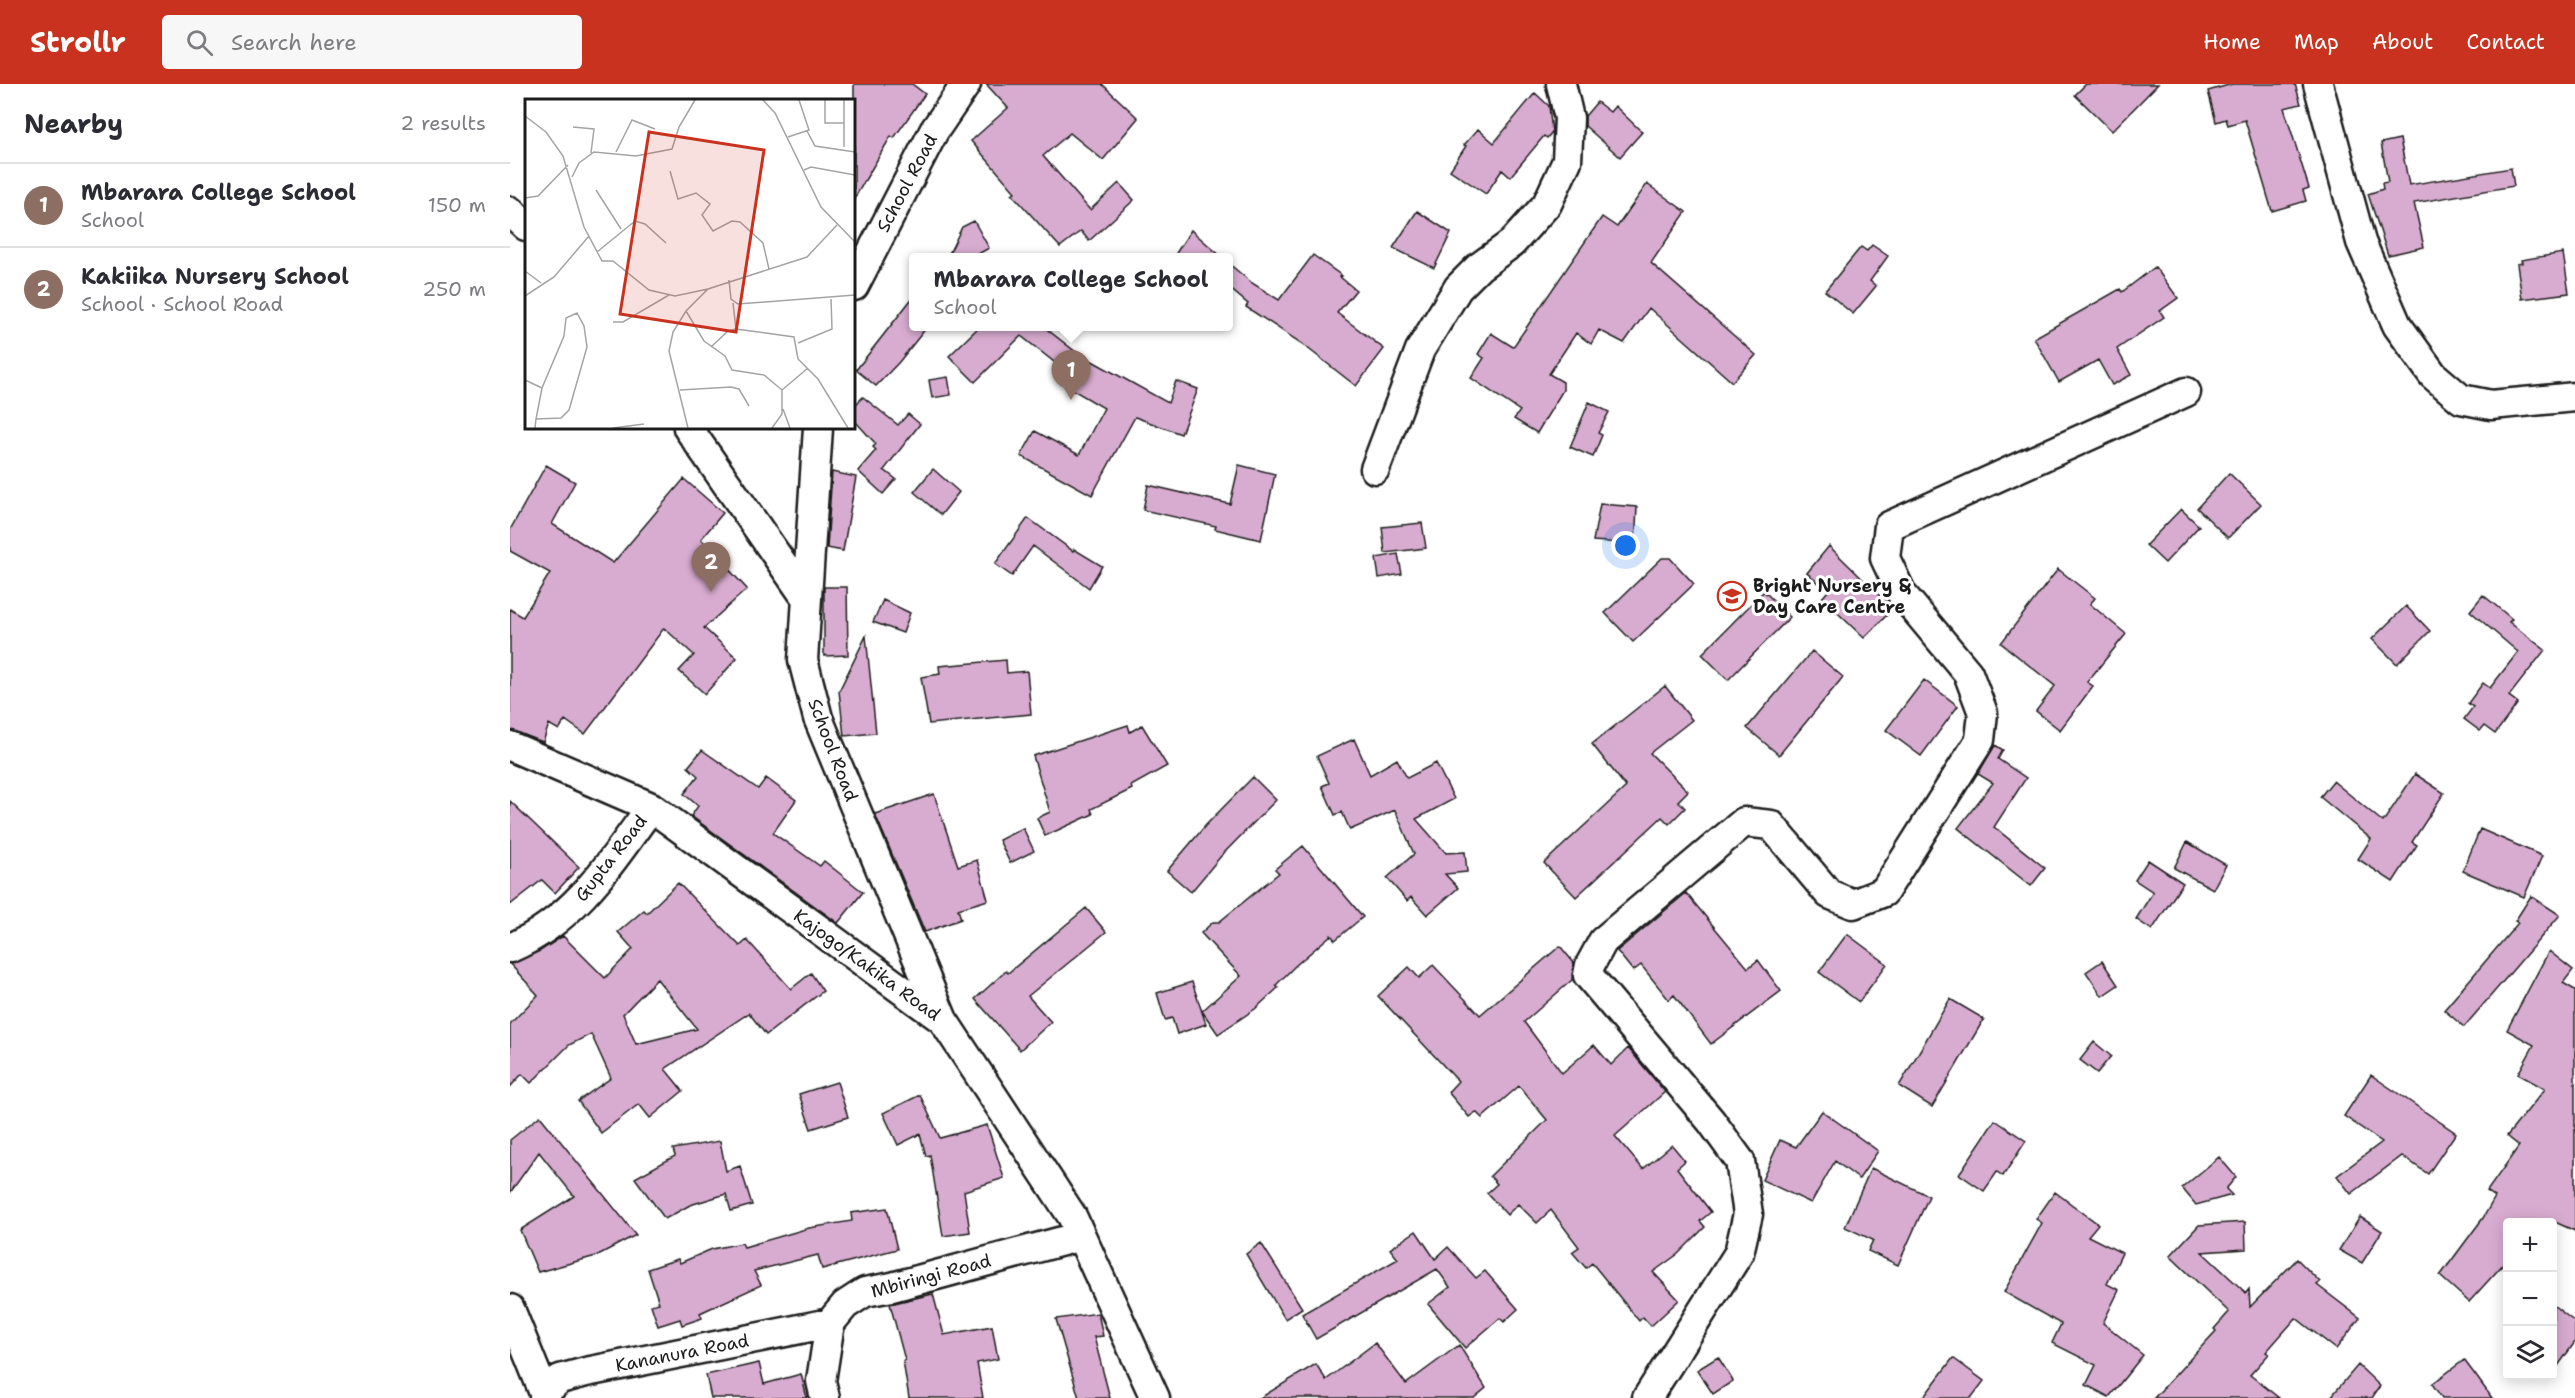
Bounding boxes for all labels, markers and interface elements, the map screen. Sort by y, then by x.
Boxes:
search box [162,15,582,69]
text: Strollr [30,23,126,61]
icon: search [183,26,216,59]
text: Search here [231,28,357,57]
text: Home [2203,28,2261,56]
text: Map [2294,28,2339,56]
text: About [2372,28,2433,56]
text: Contact [2466,28,2545,56]
inset map [525,99,855,429]
text: Nearby [24,106,123,141]
text: 2 results [400,110,486,136]
street label: School Road [871,130,943,236]
text: Mbarara College School [81,178,356,207]
text: 1 [39,192,48,218]
text: 150 m [428,192,486,218]
text: School [81,207,144,233]
popup [909,253,1233,331]
text: Kakiika Nursery School [81,262,349,291]
text: Mbarara College School [934,265,1208,294]
text: 2 [37,276,51,302]
text: 250 m [422,276,486,302]
text: School · School Road [81,291,283,317]
text: School [934,294,996,320]
pin: 1 [1052,350,1090,400]
your location [1611,531,1640,560]
pin: 2 [692,542,730,592]
place label: Bright Nursery & Day Care Centre [1753,574,1912,619]
school or university icon: Bright Nursery & Day Care Centre [1716,580,1748,612]
street label: School Road [802,695,864,805]
street label: Gupta Road [570,810,652,906]
street label: Kajogo/Kakika Road [789,904,945,1026]
map controls [2503,1218,2557,1380]
button: + [2503,1218,2557,1272]
street label: Mbiringi Road [868,1248,994,1304]
button: − [2503,1272,2557,1326]
button: layers [2503,1326,2557,1380]
street label: Kananura Road [613,1328,751,1378]

